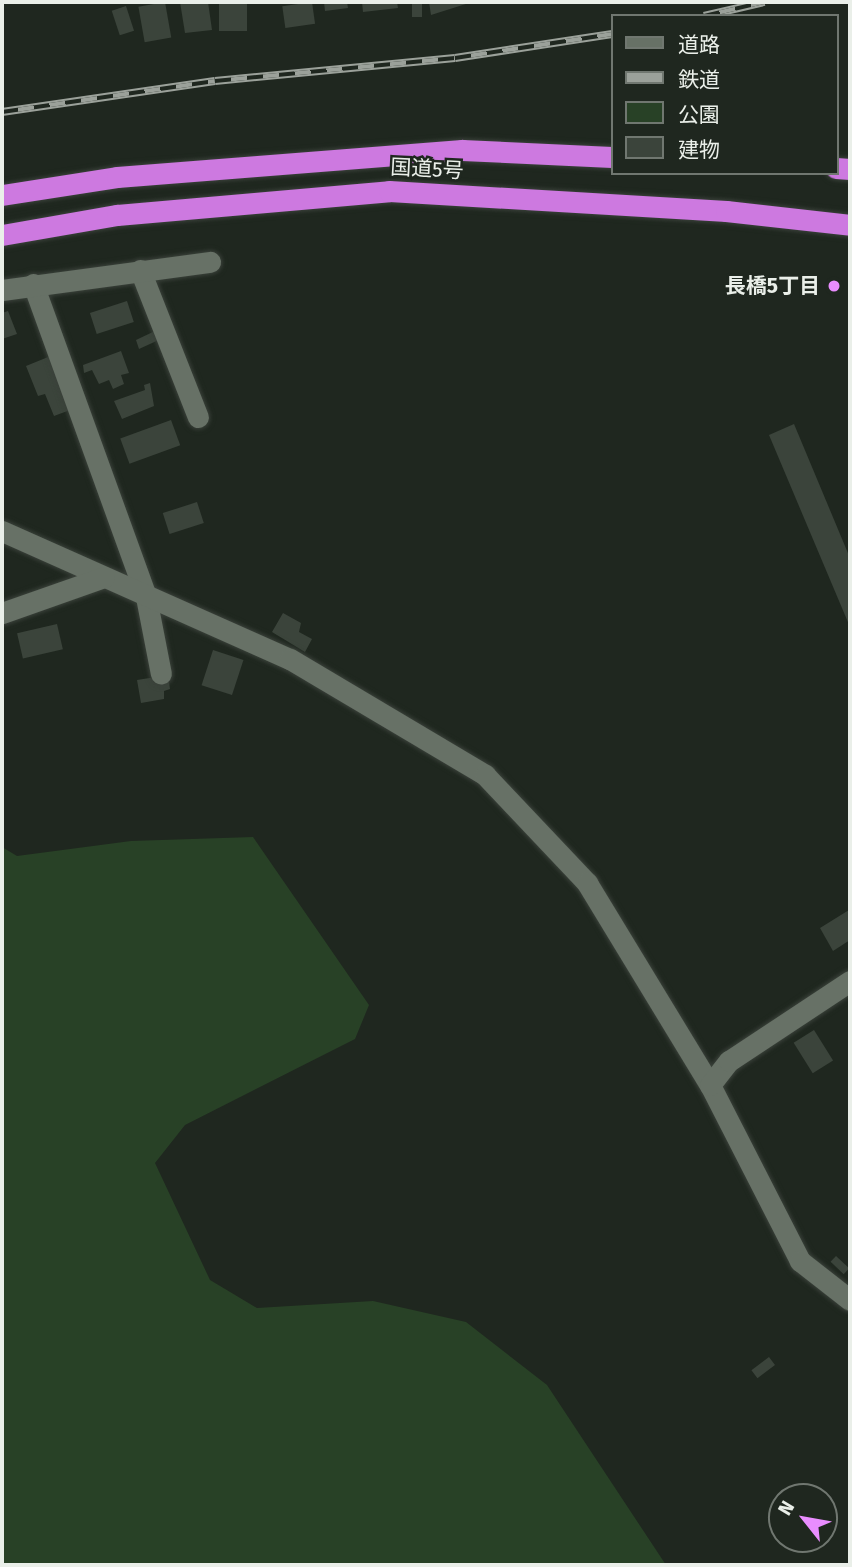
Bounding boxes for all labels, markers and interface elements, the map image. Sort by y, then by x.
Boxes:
legend [610,14,838,175]
text: 道路 [678,32,720,58]
text: 鉄道 [678,67,720,93]
text: 公園 [678,102,720,128]
text: 建物 [678,137,720,163]
street label: 国道5号 [390,154,464,184]
place label: 長橋5丁目 [725,273,820,299]
marker: 長橋5丁目 [826,278,842,294]
north arrow [768,1483,838,1553]
text: N [773,1497,799,1519]

